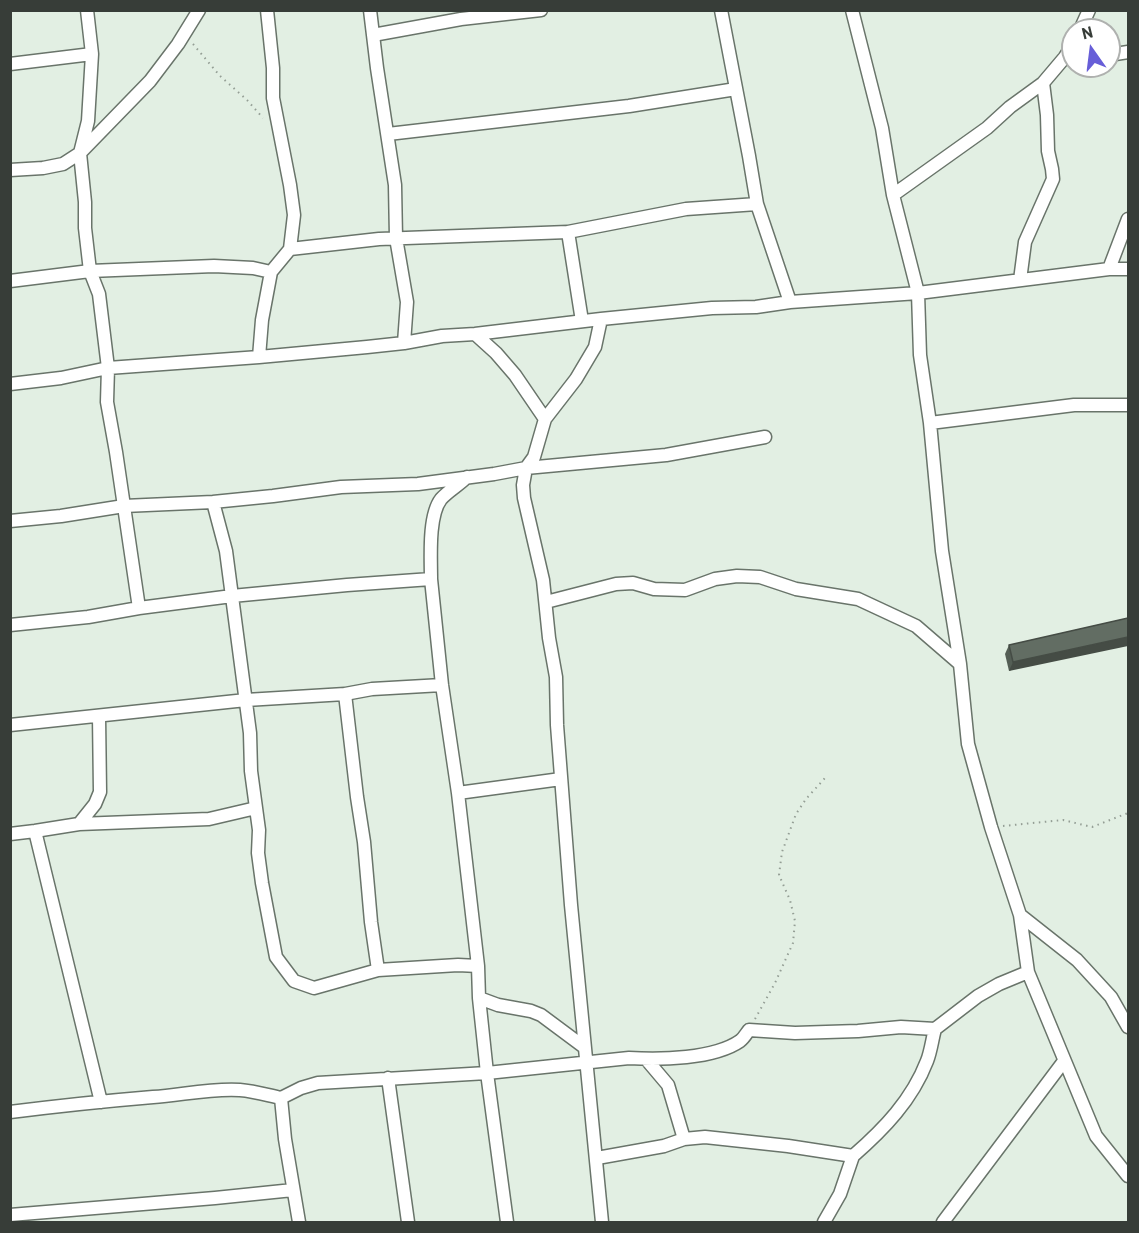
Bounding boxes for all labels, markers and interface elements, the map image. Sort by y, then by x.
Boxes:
north arrow [1061,18,1121,78]
text: N [1080,21,1094,42]

